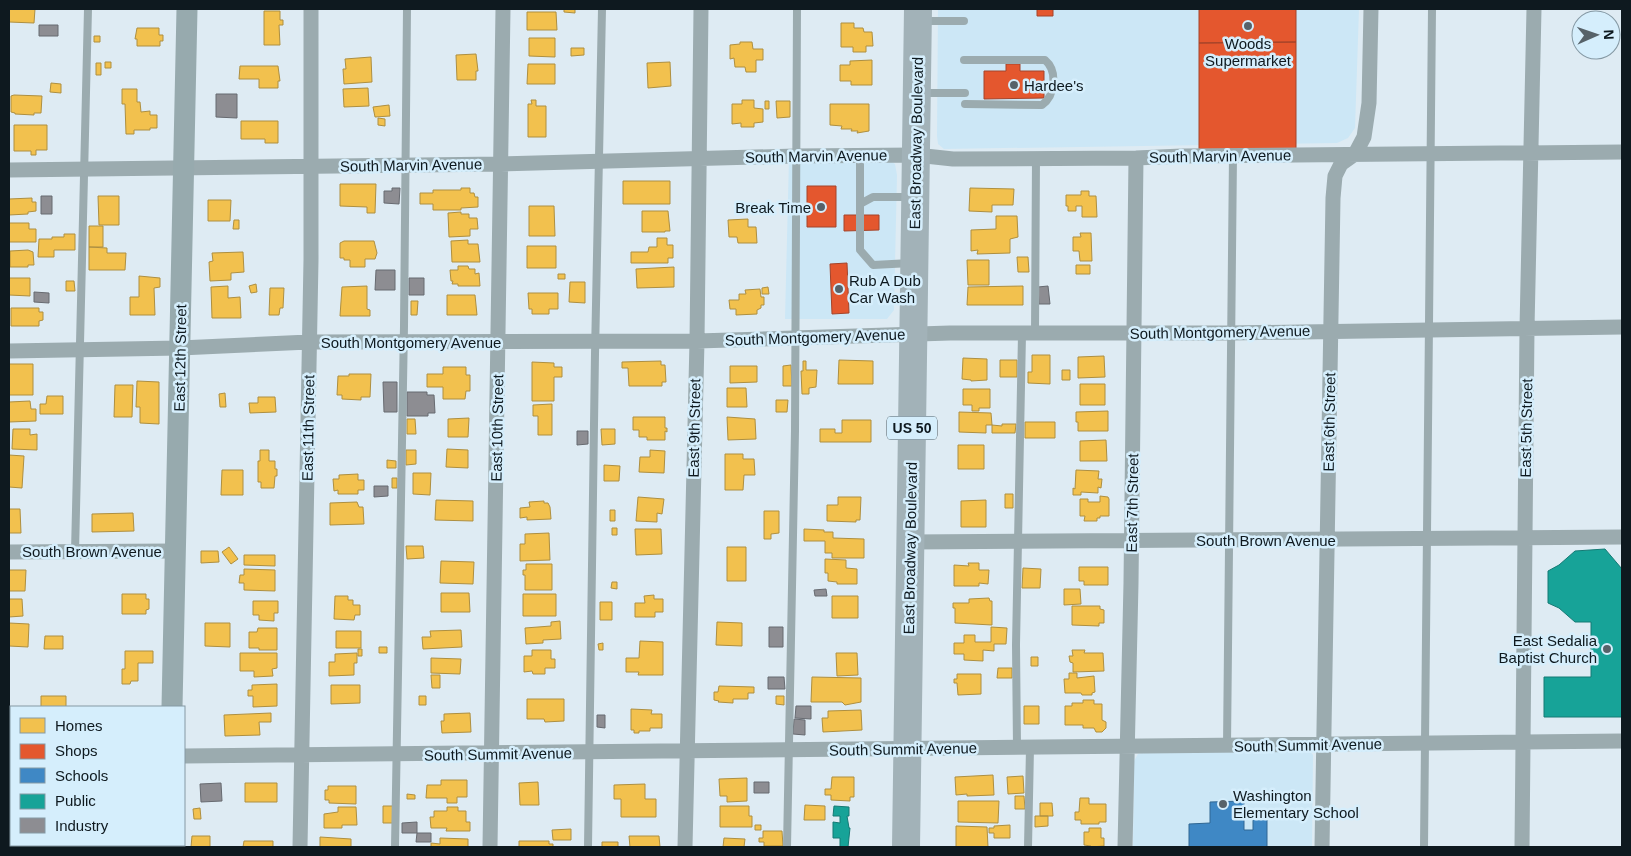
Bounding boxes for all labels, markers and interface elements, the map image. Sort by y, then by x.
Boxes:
north arrow [1571,10,1621,60]
marker: Woods Supermarket [1242,20,1254,32]
text: N [1601,29,1617,40]
place label: Woods Supermarket [1205,35,1292,69]
street label: East Broadway Boulevard [906,57,926,229]
place label: Hardee's [1024,77,1084,94]
marker: Hardee's [1008,79,1020,91]
street label: South Marvin Avenue [745,146,887,166]
street label: South Marvin Avenue [1149,146,1291,166]
street label: South Marvin Avenue [340,155,482,175]
place label: Break Time [735,199,811,216]
marker: Break Time [815,201,827,213]
place label: Rub A Dub Car Wash [849,272,921,306]
marker: Rub A Dub Car Wash [833,283,845,295]
street label: East 12th Street [171,303,189,412]
street label: South Montgomery Avenue [1130,322,1310,342]
street label: South Montgomery Avenue [724,325,906,349]
street label: South Montgomery Avenue [321,334,501,351]
street label: East 6th Street [1320,371,1338,472]
street label: East 10th Street [488,373,506,482]
street label: East 11th Street [299,374,317,481]
street label: East 9th Street [685,377,703,478]
street label: East 5th Street [1517,377,1535,478]
road number: US 50 [887,416,937,439]
street label: East 7th Street [1123,452,1141,553]
street label: East Broadway Boulevard [900,462,920,634]
street label: South Brown Avenue [1196,532,1336,549]
street label: South Brown Avenue [22,543,162,560]
place label: East Sedalia Baptist Church [1499,632,1598,666]
marker: East Sedalia Baptist Church [1601,643,1613,655]
legend [10,706,185,846]
text: Homes [55,717,103,734]
street label: South Summit Avenue [1234,735,1382,755]
street label: South Summit Avenue [829,739,977,759]
text: Shops [55,742,98,759]
street label: South Summit Avenue [424,744,572,764]
text: Schools [55,767,108,784]
place label: Washington Elementary School [1233,787,1359,821]
text: Public [55,792,96,809]
marker: Washington Elementary School [1217,798,1229,810]
text: Industry [55,817,109,834]

